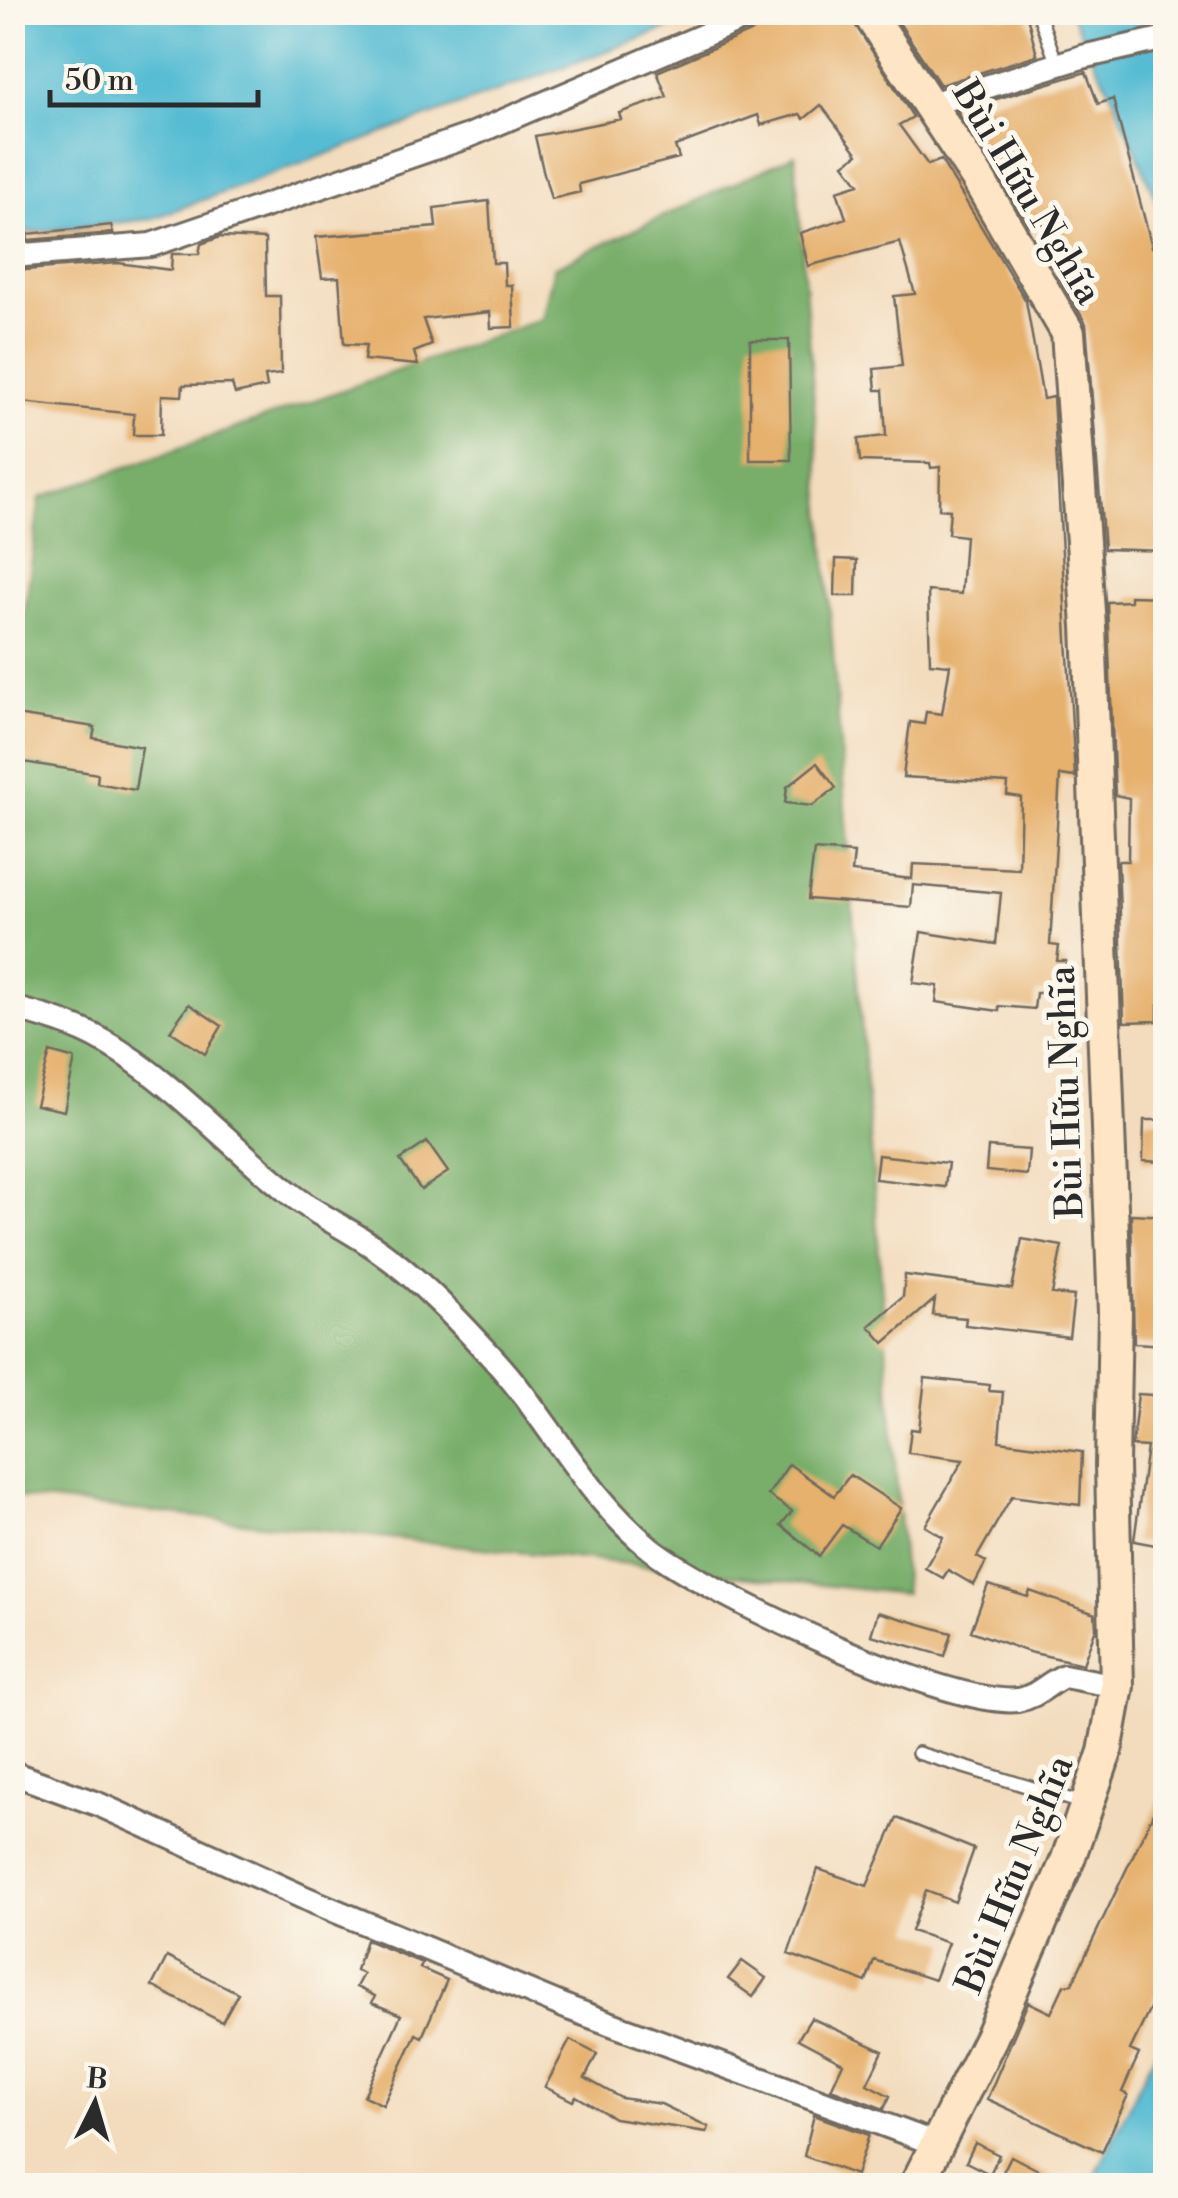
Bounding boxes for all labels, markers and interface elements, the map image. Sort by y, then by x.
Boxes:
scale bar [50,45,258,107]
text: 50 m [65,62,134,100]
street label: Bùi Hữu Nghĩa [941,72,1112,314]
street label: Bùi Hữu Nghĩa [1039,964,1094,1220]
street label: Bùi Hữu Nghĩa [946,1748,1085,2001]
north arrow [45,2053,145,2153]
text: B [85,2061,109,2098]

